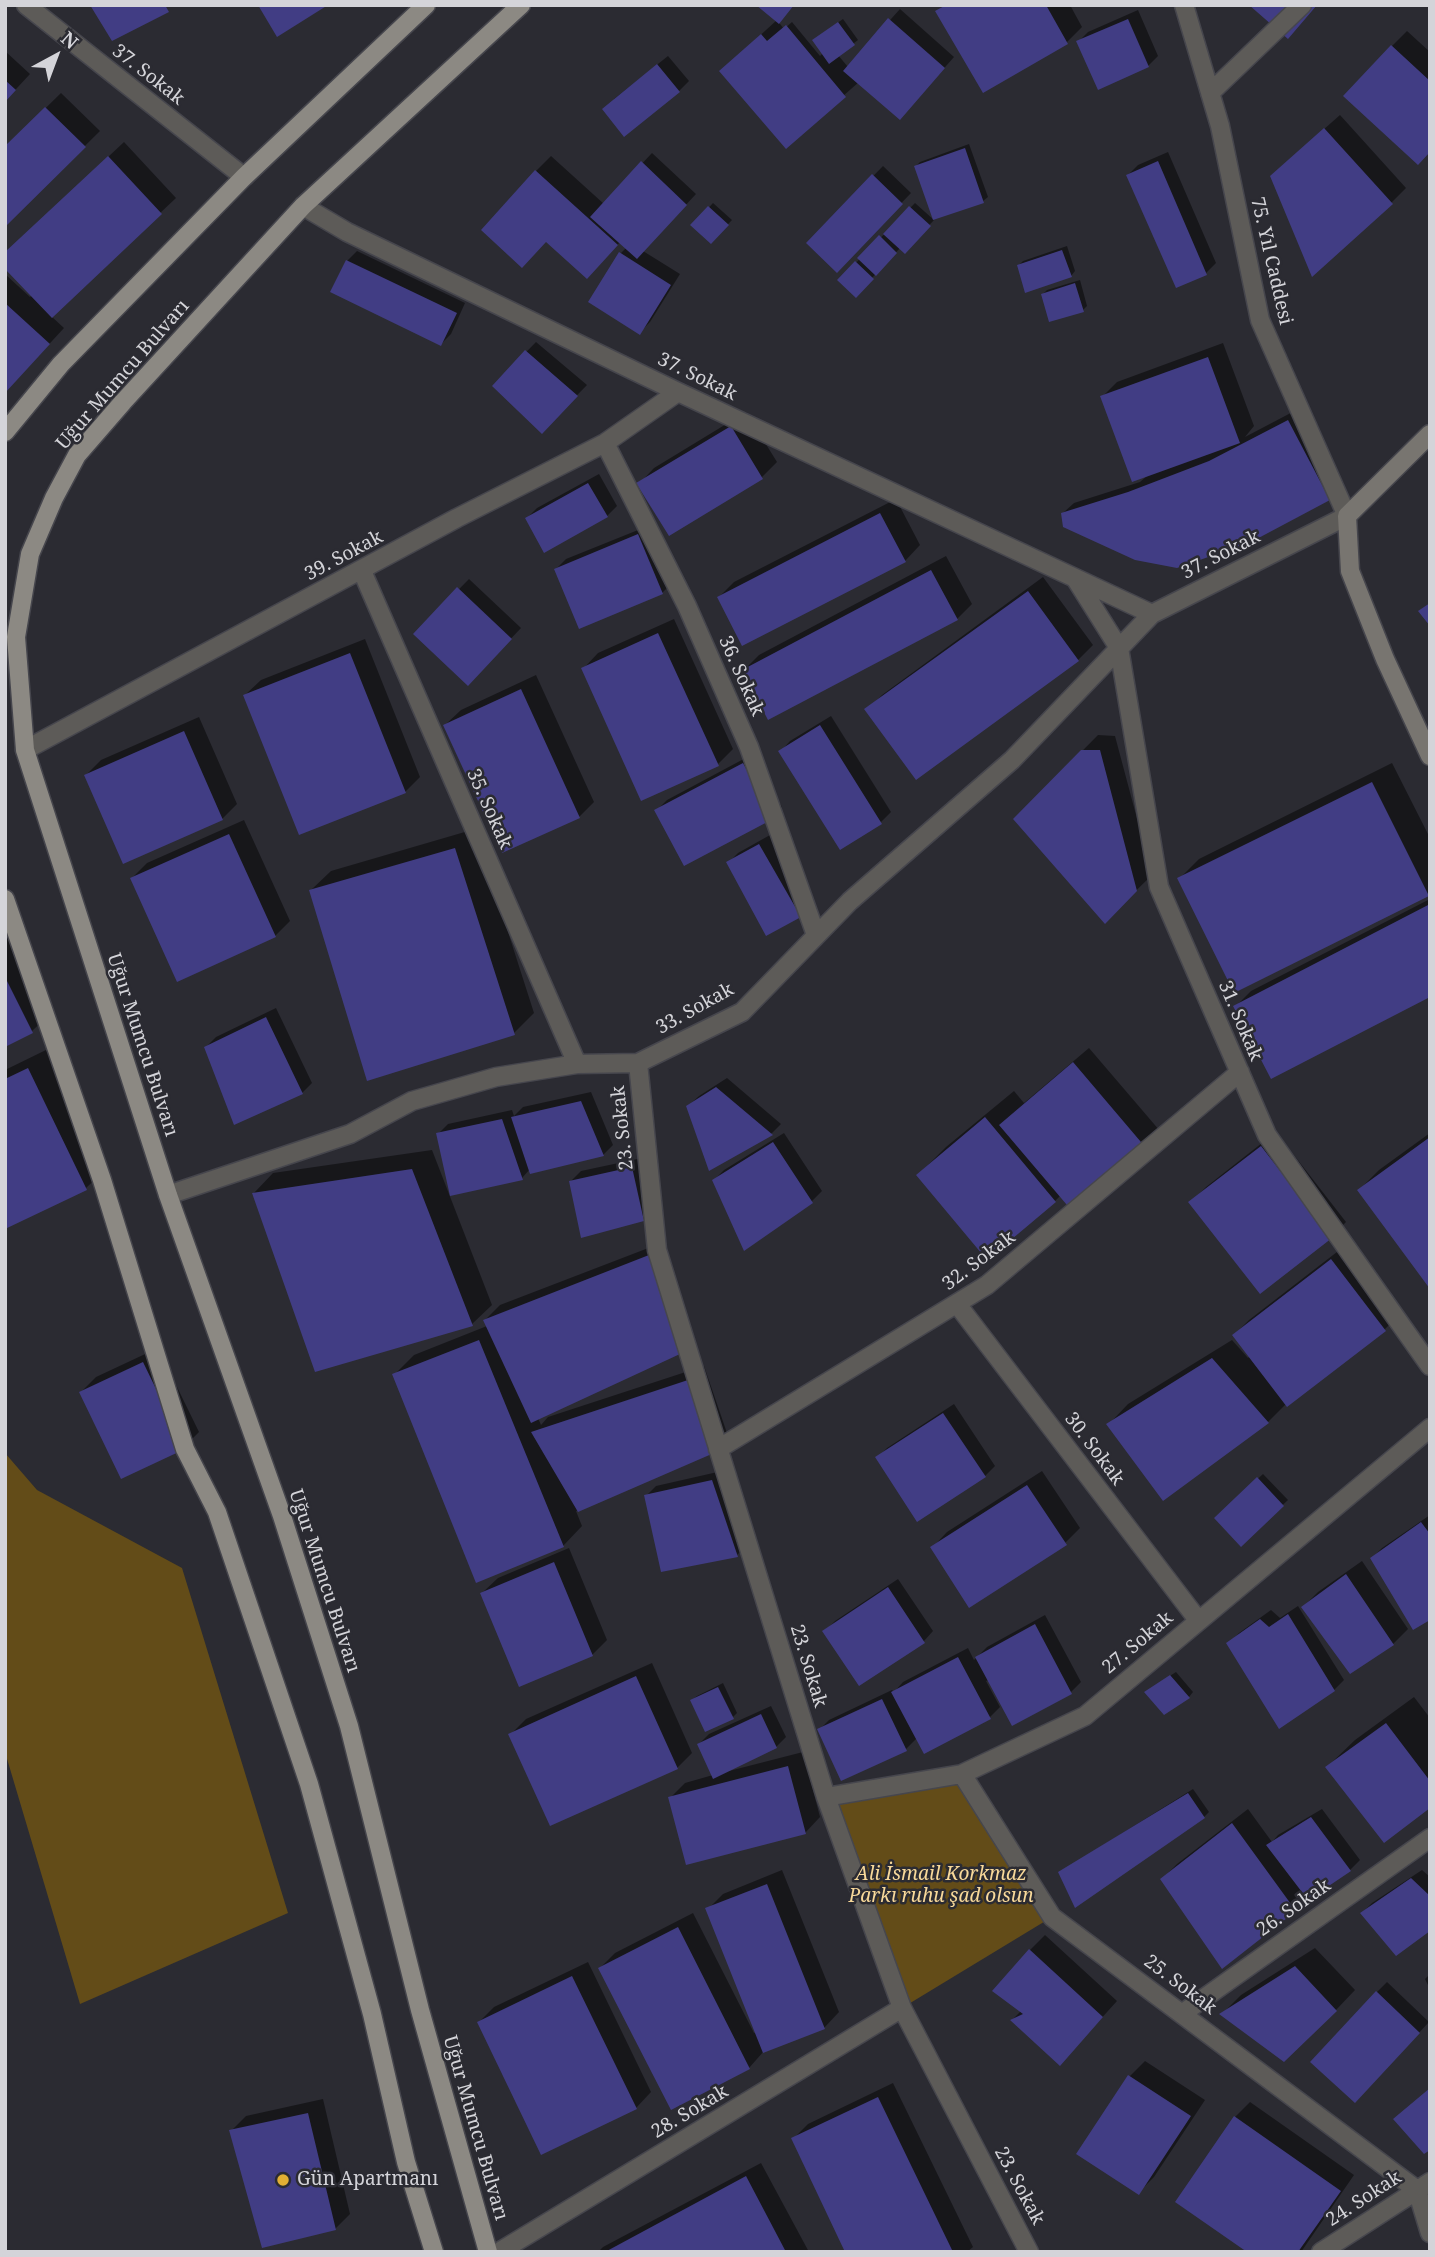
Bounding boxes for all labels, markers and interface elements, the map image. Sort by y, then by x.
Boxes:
north arrow [21,21,91,91]
text: N [56,25,84,55]
street label: 37. Sokak [107,40,189,110]
street label: 75. Yıl Caddesi [1245,195,1297,327]
street label: Uğur Mumcu Bulvarı [52,295,194,455]
street label: 37. Sokak [654,348,740,406]
street label: 39. Sokak [301,526,387,586]
street label: 37. Sokak [1178,526,1264,584]
street label: 36. Sokak [713,632,769,720]
street label: 35. Sokak [461,765,517,853]
street label: Uğur Mumcu Bulvarı [102,951,182,1139]
street label: 31. Sokak [1213,977,1267,1065]
street label: 33. Sokak [652,978,738,1040]
street label: 23. Sokak [607,1084,639,1172]
street label: 32. Sokak [938,1226,1020,1296]
street label: 30. Sokak [1059,1408,1129,1490]
street label: Uğur Mumcu Bulvarı [284,1487,364,1675]
street label: 27. Sokak [1098,1607,1178,1679]
street label: 23. Sokak [785,1622,831,1710]
park label: Ali İsmail Korkmaz Parkı ruhu şad olsun [848,1864,1034,1908]
street label: 26. Sokak [1253,1874,1335,1942]
street label: 25. Sokak [1139,1950,1221,2020]
street label: Uğur Mumcu Bulvarı [438,2033,512,2223]
street label: 28. Sokak [648,2080,732,2144]
street label: 23. Sokak [989,2143,1049,2229]
street label: 24. Sokak [1322,2166,1406,2232]
place label: Gün Apartmanı [297,2169,438,2191]
marker: Gün Apartmanı [275,2172,291,2188]

